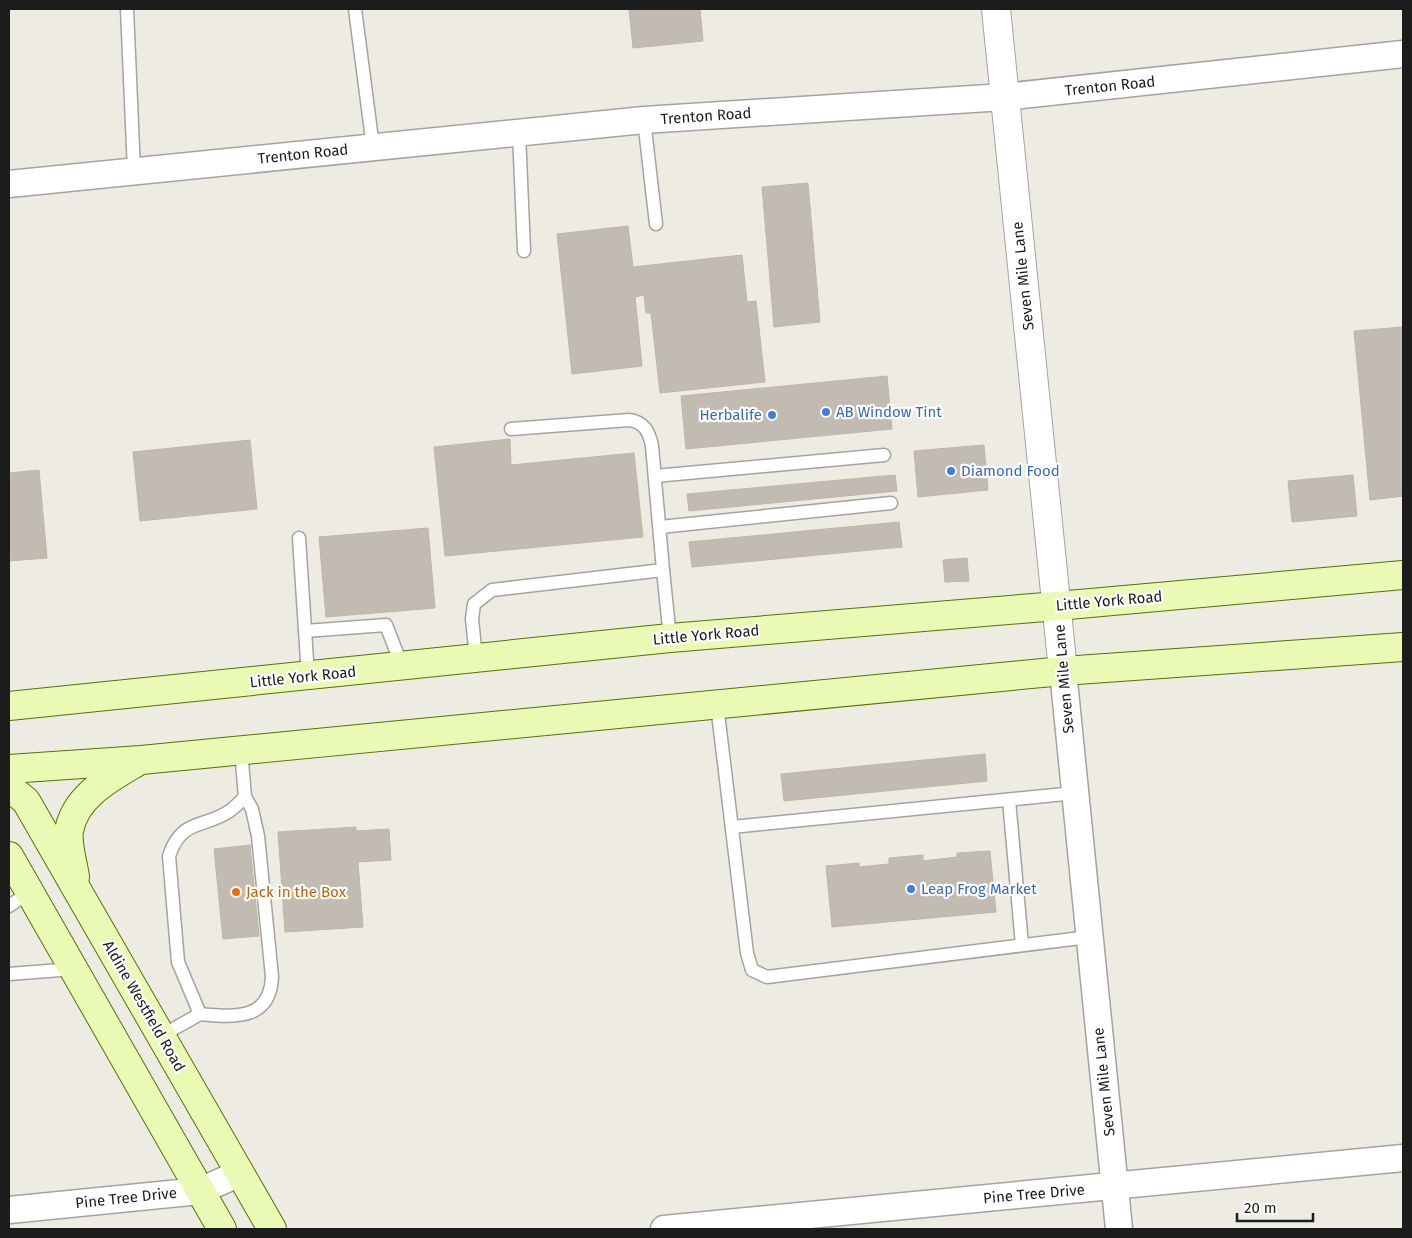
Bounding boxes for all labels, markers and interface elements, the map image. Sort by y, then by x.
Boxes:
street label: Trenton Road [1064,72,1156,100]
street label: Trenton Road [660,104,752,128]
street label: Trenton Road [257,140,349,168]
street label: Seven Mile Lane [1008,221,1038,331]
place label: AB Window Tint [836,403,942,421]
place label: Herbalife [699,406,762,424]
marker: AB Window Tint [820,406,832,418]
marker: Herbalife [766,409,778,421]
place label: Diamond Food [961,462,1060,480]
marker: Diamond Food [945,465,957,477]
street label: Little York Road [1055,587,1163,615]
street label: Little York Road [652,621,760,649]
street label: Seven Mile Lane [1050,624,1078,734]
street label: Little York Road [249,662,357,692]
place label: Leap Frog Market [921,880,1037,898]
place label: Jack in the Box [246,883,347,901]
marker: Leap Frog Market [905,883,917,895]
marker: Jack in the Box [230,886,242,898]
street label: Aldine Westfield Road [99,937,189,1075]
street label: Seven Mile Lane [1089,1027,1119,1137]
street label: Pine Tree Drive [982,1181,1086,1207]
street label: Pine Tree Drive [74,1184,178,1212]
scale bar [1237,1190,1313,1222]
text: 20 m [1244,1199,1277,1217]

